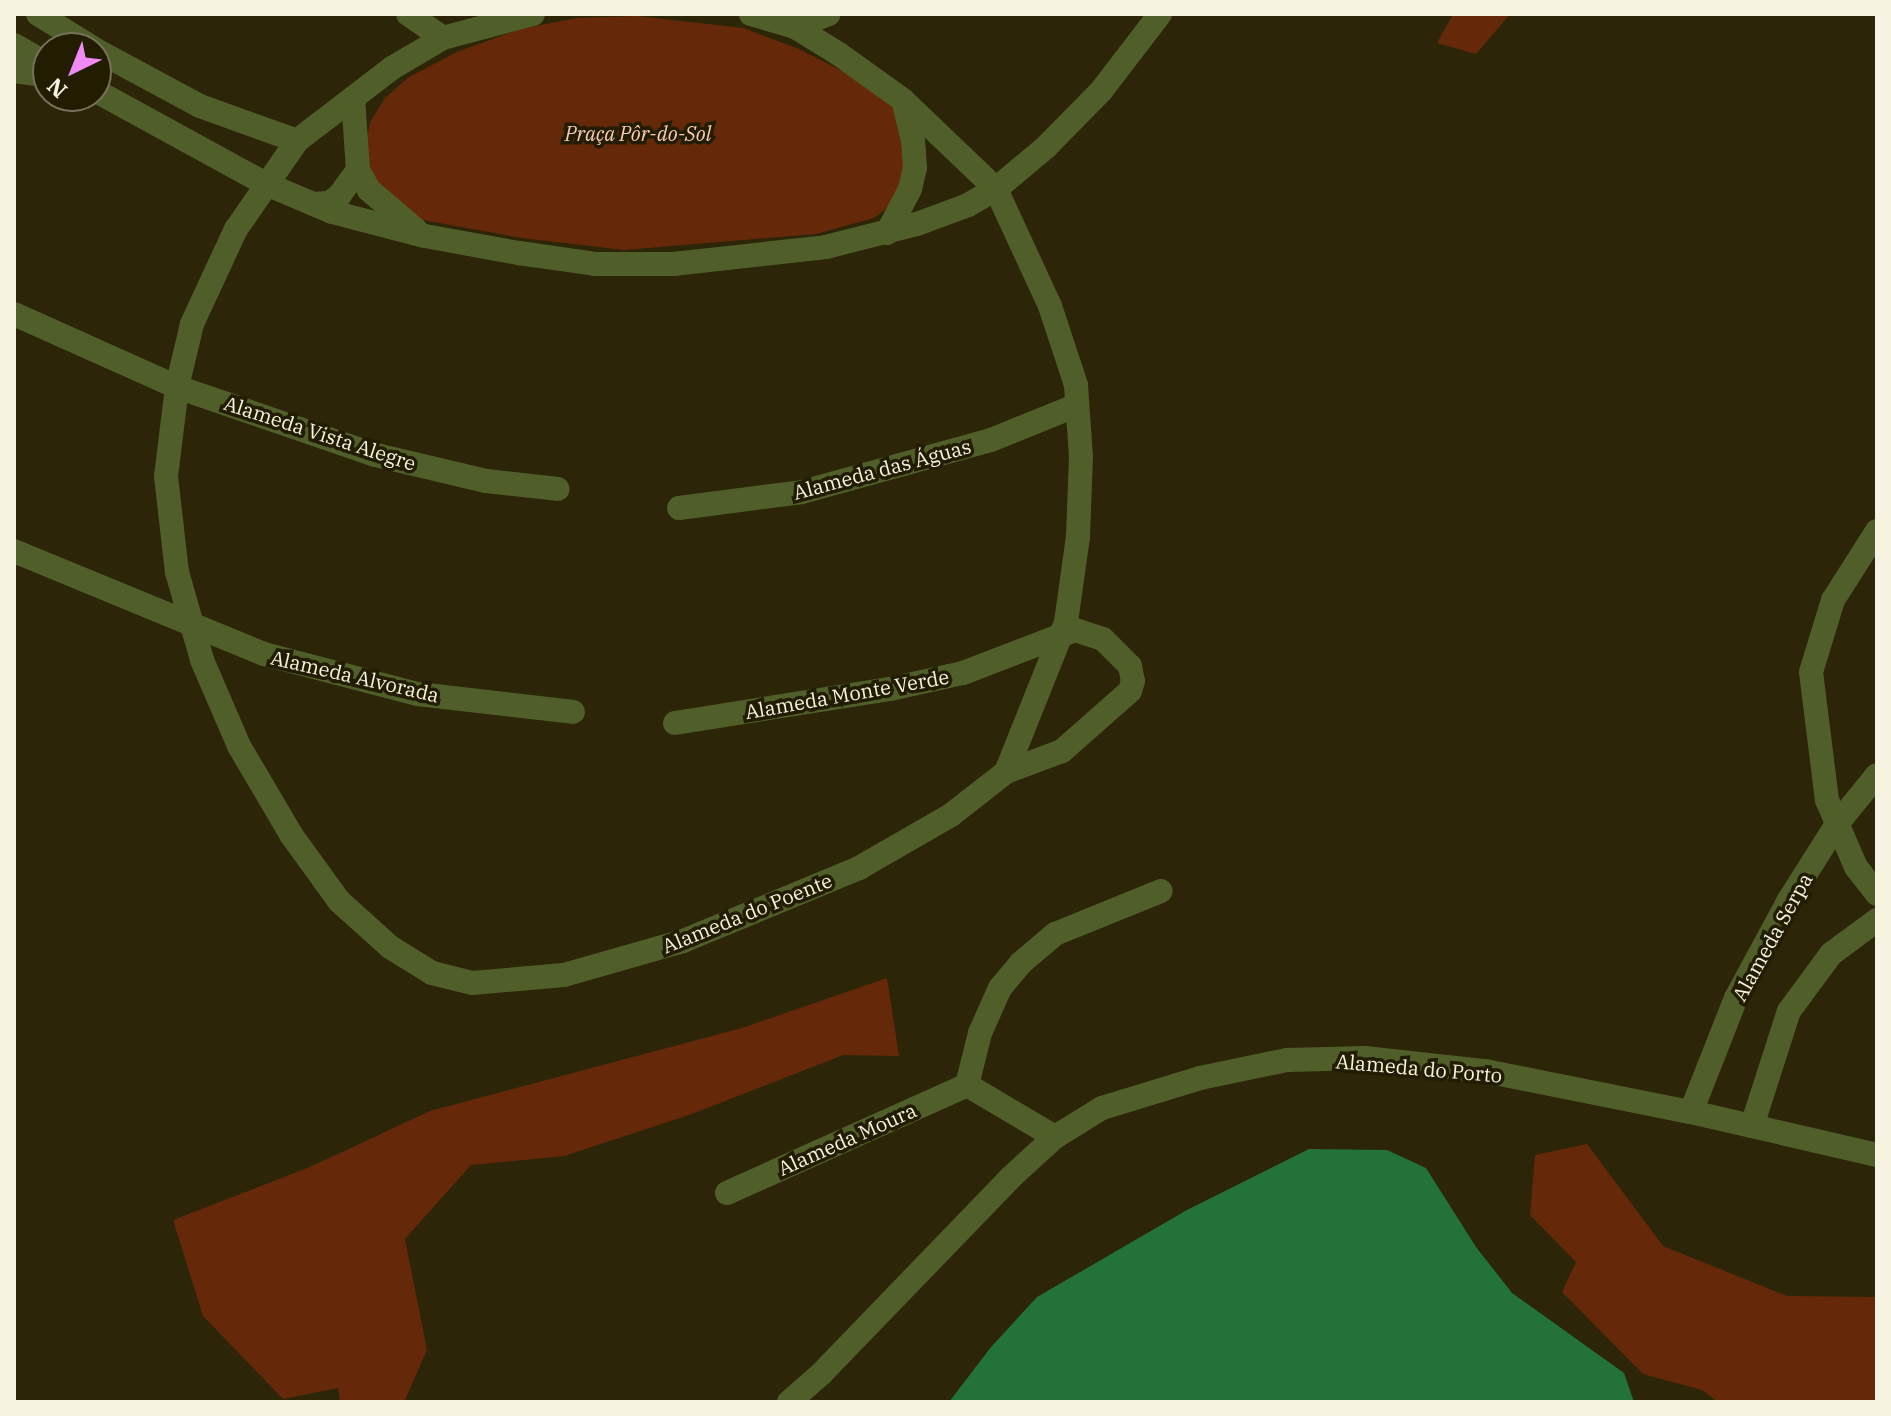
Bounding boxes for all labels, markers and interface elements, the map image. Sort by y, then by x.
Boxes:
north arrow [32,32,112,112]
text: N [40,72,73,105]
park label: Praça Pôr-do-Sol [565,121,711,145]
street label: Alameda Vista Alegre [221,391,419,475]
street label: Alameda das Águas [790,434,974,504]
street label: Alameda Alvorada [268,645,442,707]
street label: Alameda Monte Verde [743,664,951,724]
street label: Alameda do Poente [659,868,835,958]
street label: Alameda Serpa [1727,869,1817,1005]
street label: Alameda do Porto [1335,1049,1503,1087]
street label: Alameda Moura [774,1098,920,1180]

